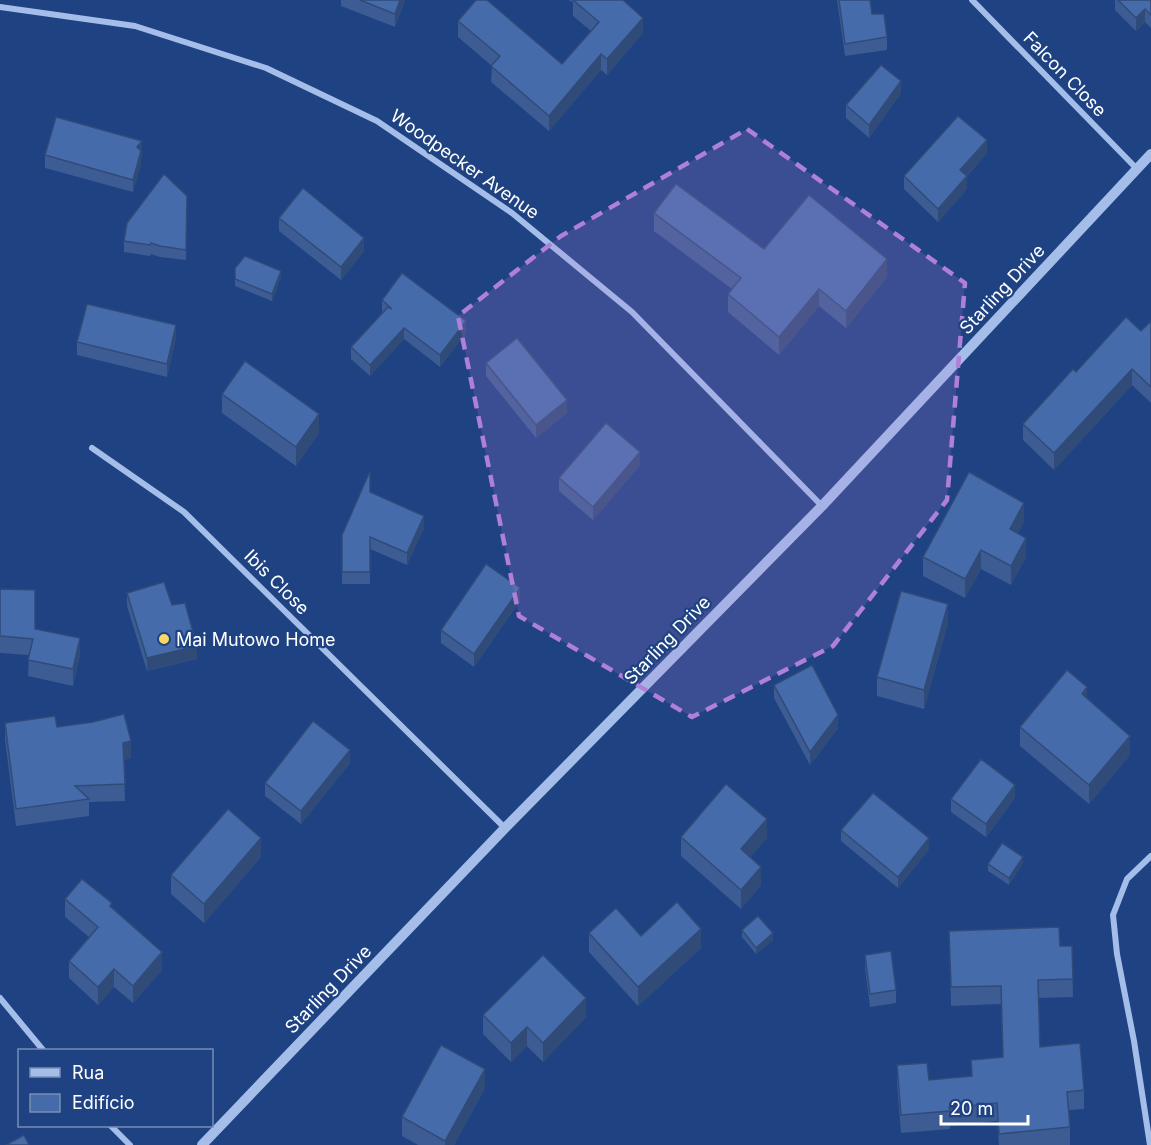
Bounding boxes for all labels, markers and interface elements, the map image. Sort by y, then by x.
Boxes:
street label: Falcon Close [1019,27,1111,121]
street label: Woodpecker Avenue [387,105,543,223]
street label: Starling Drive [955,240,1049,338]
street label: Ibis Close [240,545,314,619]
street label: Starling Drive [620,591,714,689]
place label: Mai Mutowo Home [176,629,336,650]
marker: Mai Mutowo Home [157,632,171,646]
street label: Starling Drive [281,940,375,1038]
legend [18,1049,213,1127]
text: Rua [72,1062,104,1083]
scale bar [941,1088,1028,1126]
text: Edifício [72,1092,135,1113]
text: 20 m [950,1098,993,1119]

